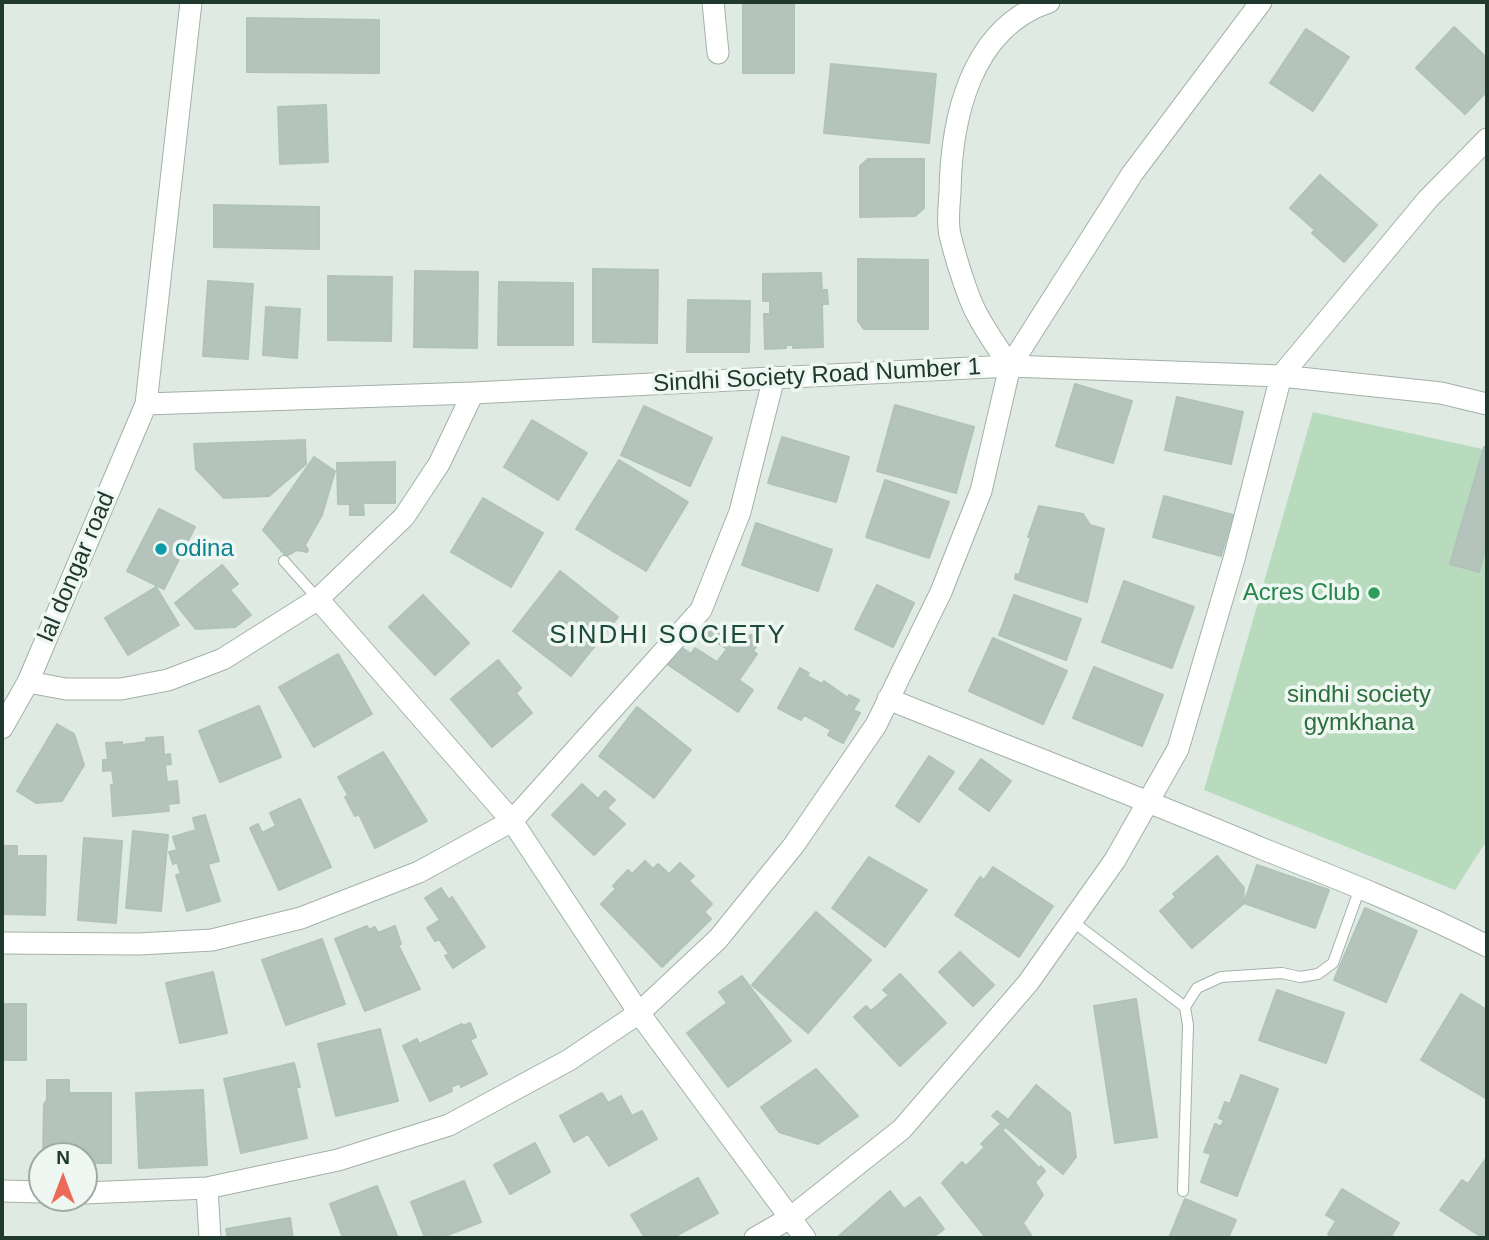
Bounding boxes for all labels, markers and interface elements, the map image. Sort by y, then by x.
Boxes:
street label: Sindhi Society Road Number 1 [652,353,982,399]
street label: lal dongar road [32,488,122,646]
place label: odina [175,535,234,563]
marker: odina [153,541,169,557]
place label: Acres Club [1243,579,1360,607]
marker: Acres Club [1366,585,1382,601]
district label: SINDHI SOCIETY [551,620,785,652]
park label: sindhi society gymkhana [1287,681,1431,737]
north arrow [28,1142,98,1212]
text: N [56,1147,70,1168]

